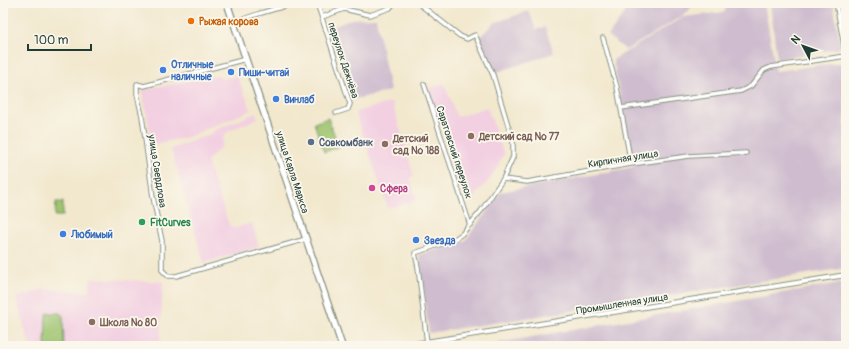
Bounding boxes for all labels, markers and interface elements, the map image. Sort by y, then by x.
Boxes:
marker: Рыжая корова [186,16,196,26]
place label: Рыжая корова [199,16,259,28]
street label: переулок Дежнёва [325,21,361,100]
scale bar [28,26,91,52]
north arrow [783,26,823,66]
text: N [788,32,804,47]
text: 100 m [34,33,69,48]
place label: Отличные наличные [171,59,215,83]
marker: Отличные наличные [158,65,168,75]
marker: Пиши-читай [226,67,236,77]
place label: Пиши-читай [239,67,289,79]
marker: Винлаб [271,94,281,104]
place label: Винлаб [284,94,315,106]
street label: Саратовский переулок [433,104,475,200]
street label: улица Карла Маркса [273,129,311,215]
marker: Детский сад № 77 [466,131,476,141]
place label: Детский сад № 77 [478,131,560,143]
street label: улица Свердлова [145,133,169,209]
place label: Детский сад № 188 [392,133,439,157]
marker: Совкомбанк [306,137,316,147]
place label: Совкомбанк [319,137,374,149]
marker: Детский сад № 188 [380,139,390,149]
street label: Кирпичная улица [587,147,659,170]
marker: Сфера [367,183,377,193]
place label: Сфера [380,183,408,195]
marker: FitCurves [137,217,147,227]
place label: FitCurves [150,217,191,229]
marker: Любимый [58,229,68,239]
place label: Любимый [70,229,113,241]
marker: Звезда [411,235,421,245]
place label: Звезда [424,235,456,247]
street label: Промышленная улица [575,291,669,317]
marker: Школа № 80 [87,317,97,327]
place label: Школа № 80 [99,317,157,329]

